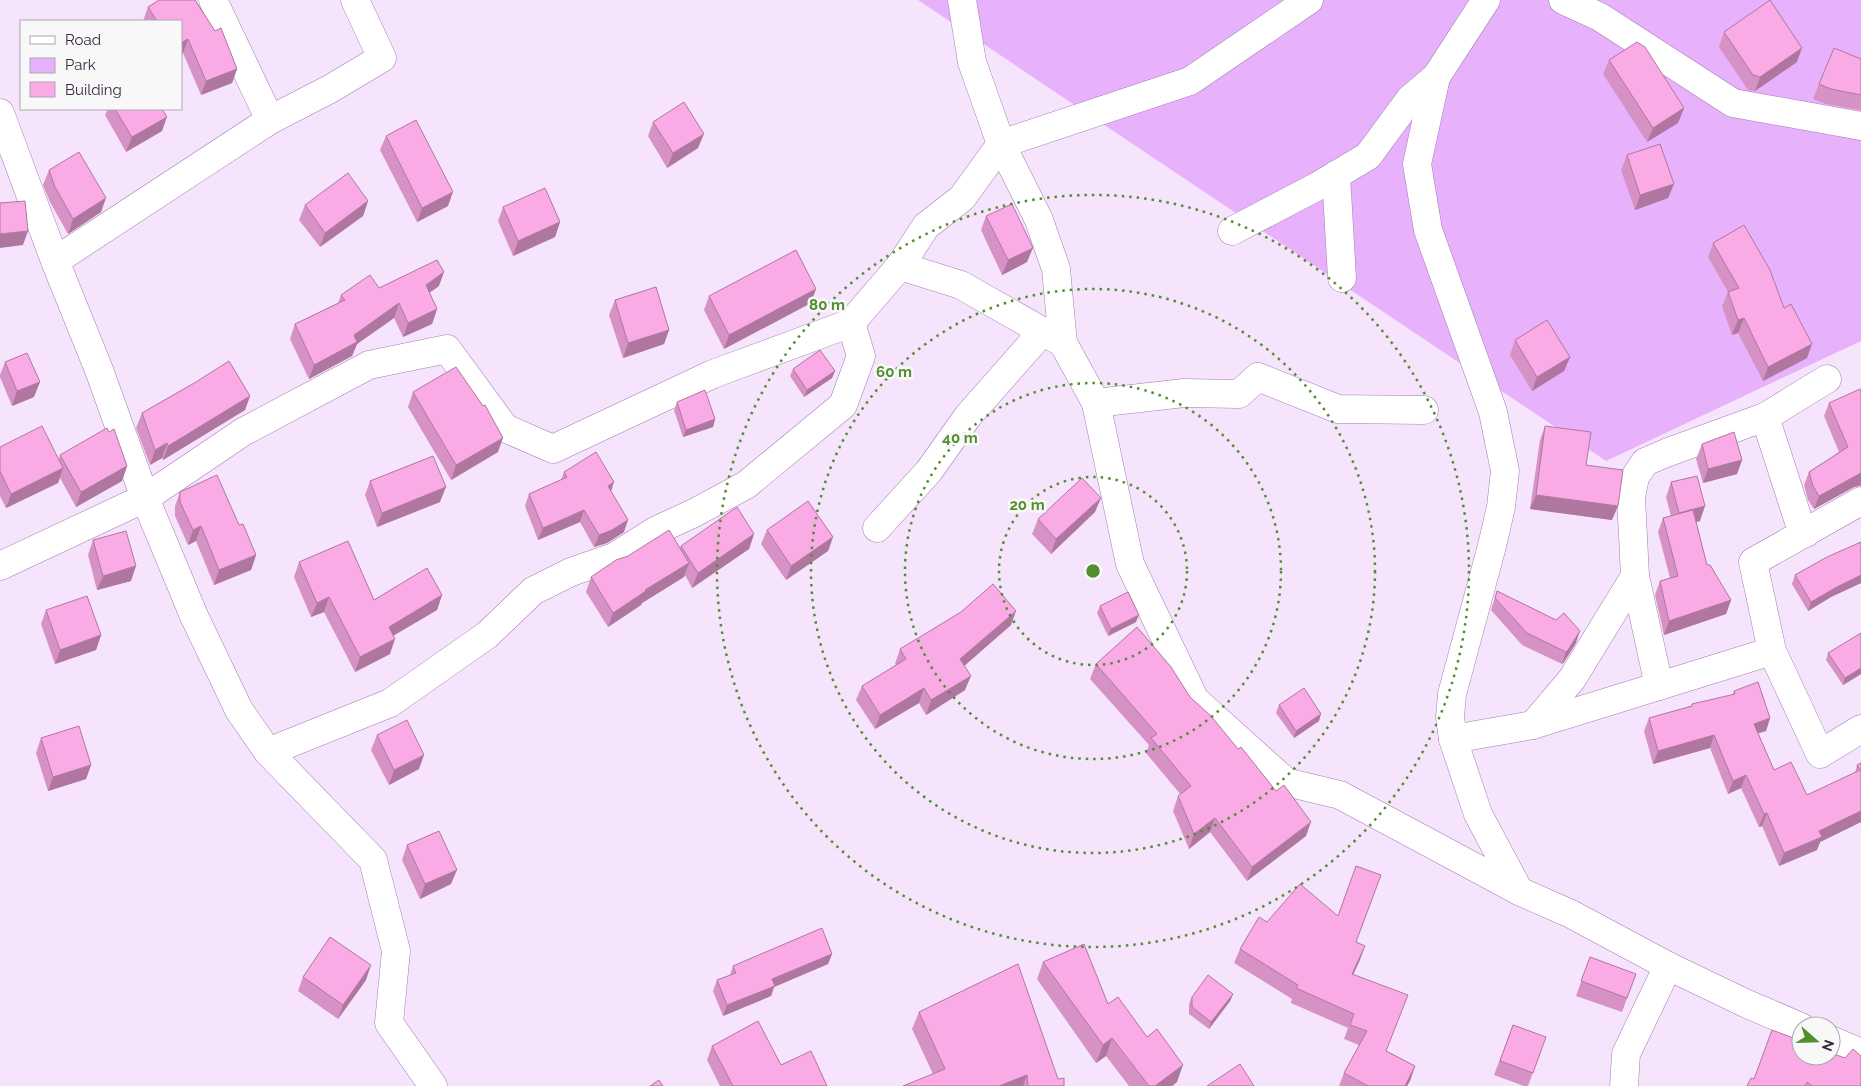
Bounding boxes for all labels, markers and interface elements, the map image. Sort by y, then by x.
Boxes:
legend [20,20,182,110]
text: Road [65,31,101,49]
text: Park [65,56,96,74]
text: Building [65,81,122,99]
text: 80 m [809,296,845,314]
text: 60 m [876,363,912,381]
text: 40 m [942,429,978,447]
text: 20 m [1009,496,1045,514]
centre of rings [1084,562,1102,580]
north arrow [1791,1016,1841,1066]
text: N [1819,1038,1838,1053]

